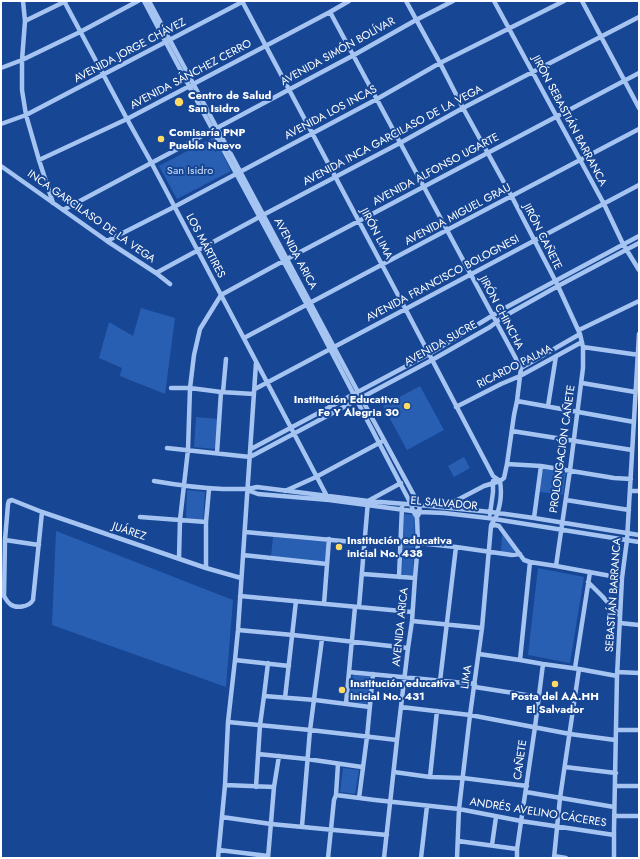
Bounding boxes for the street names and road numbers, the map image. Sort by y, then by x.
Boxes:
street label: AVENIDA SIMÓN BOLÍVAR [279,15,397,89]
street label: AVENIDA JORGE CHÁVEZ [72,16,188,86]
street label: AVENIDA SÁNCHEZ CERRO [128,37,254,113]
street label: JIRÓN SEBASTIÁN BARRANCA [529,53,609,189]
street label: AVENIDA LOS INCAS [282,83,380,143]
street label: AVENIDA INCA GARCILASO DE LA VEGA [301,83,485,189]
street label: AVENIDA ALFONSO UGARTE [371,131,501,209]
street label: INCA GARCILASO DE LA VEGA [25,168,157,266]
street label: AVENIDA MIGUEL GRAU [403,181,513,249]
street label: JIRÓN CAÑETE [520,202,564,272]
street label: JIRÓN LIMA [357,206,395,262]
street label: LOS MÁRTIRES [183,212,227,280]
street label: AVENIDA ARICA [271,216,319,292]
street label: AVENIDA FRANCISCO BOLOGNESI [364,233,522,325]
street label: JIRÓN CHINCHA [476,274,526,352]
street label: AVENIDA SUCRE [402,319,480,369]
street label: RICARDO PALMA [475,342,555,392]
street label: PROLONGACIÓN CAÑETE [547,384,579,514]
street label: EL SALVADOR [410,494,478,514]
street label: JUÁREZ [110,520,148,544]
street label: SEBASTIÁN BARRANCA [603,538,625,652]
street label: AVENIDA ARICA [390,587,412,667]
street label: LIMA [459,664,475,690]
street label: CAÑETE [512,739,530,781]
street label: ANDRÉS AVELINO CÁCERES [469,796,607,830]

